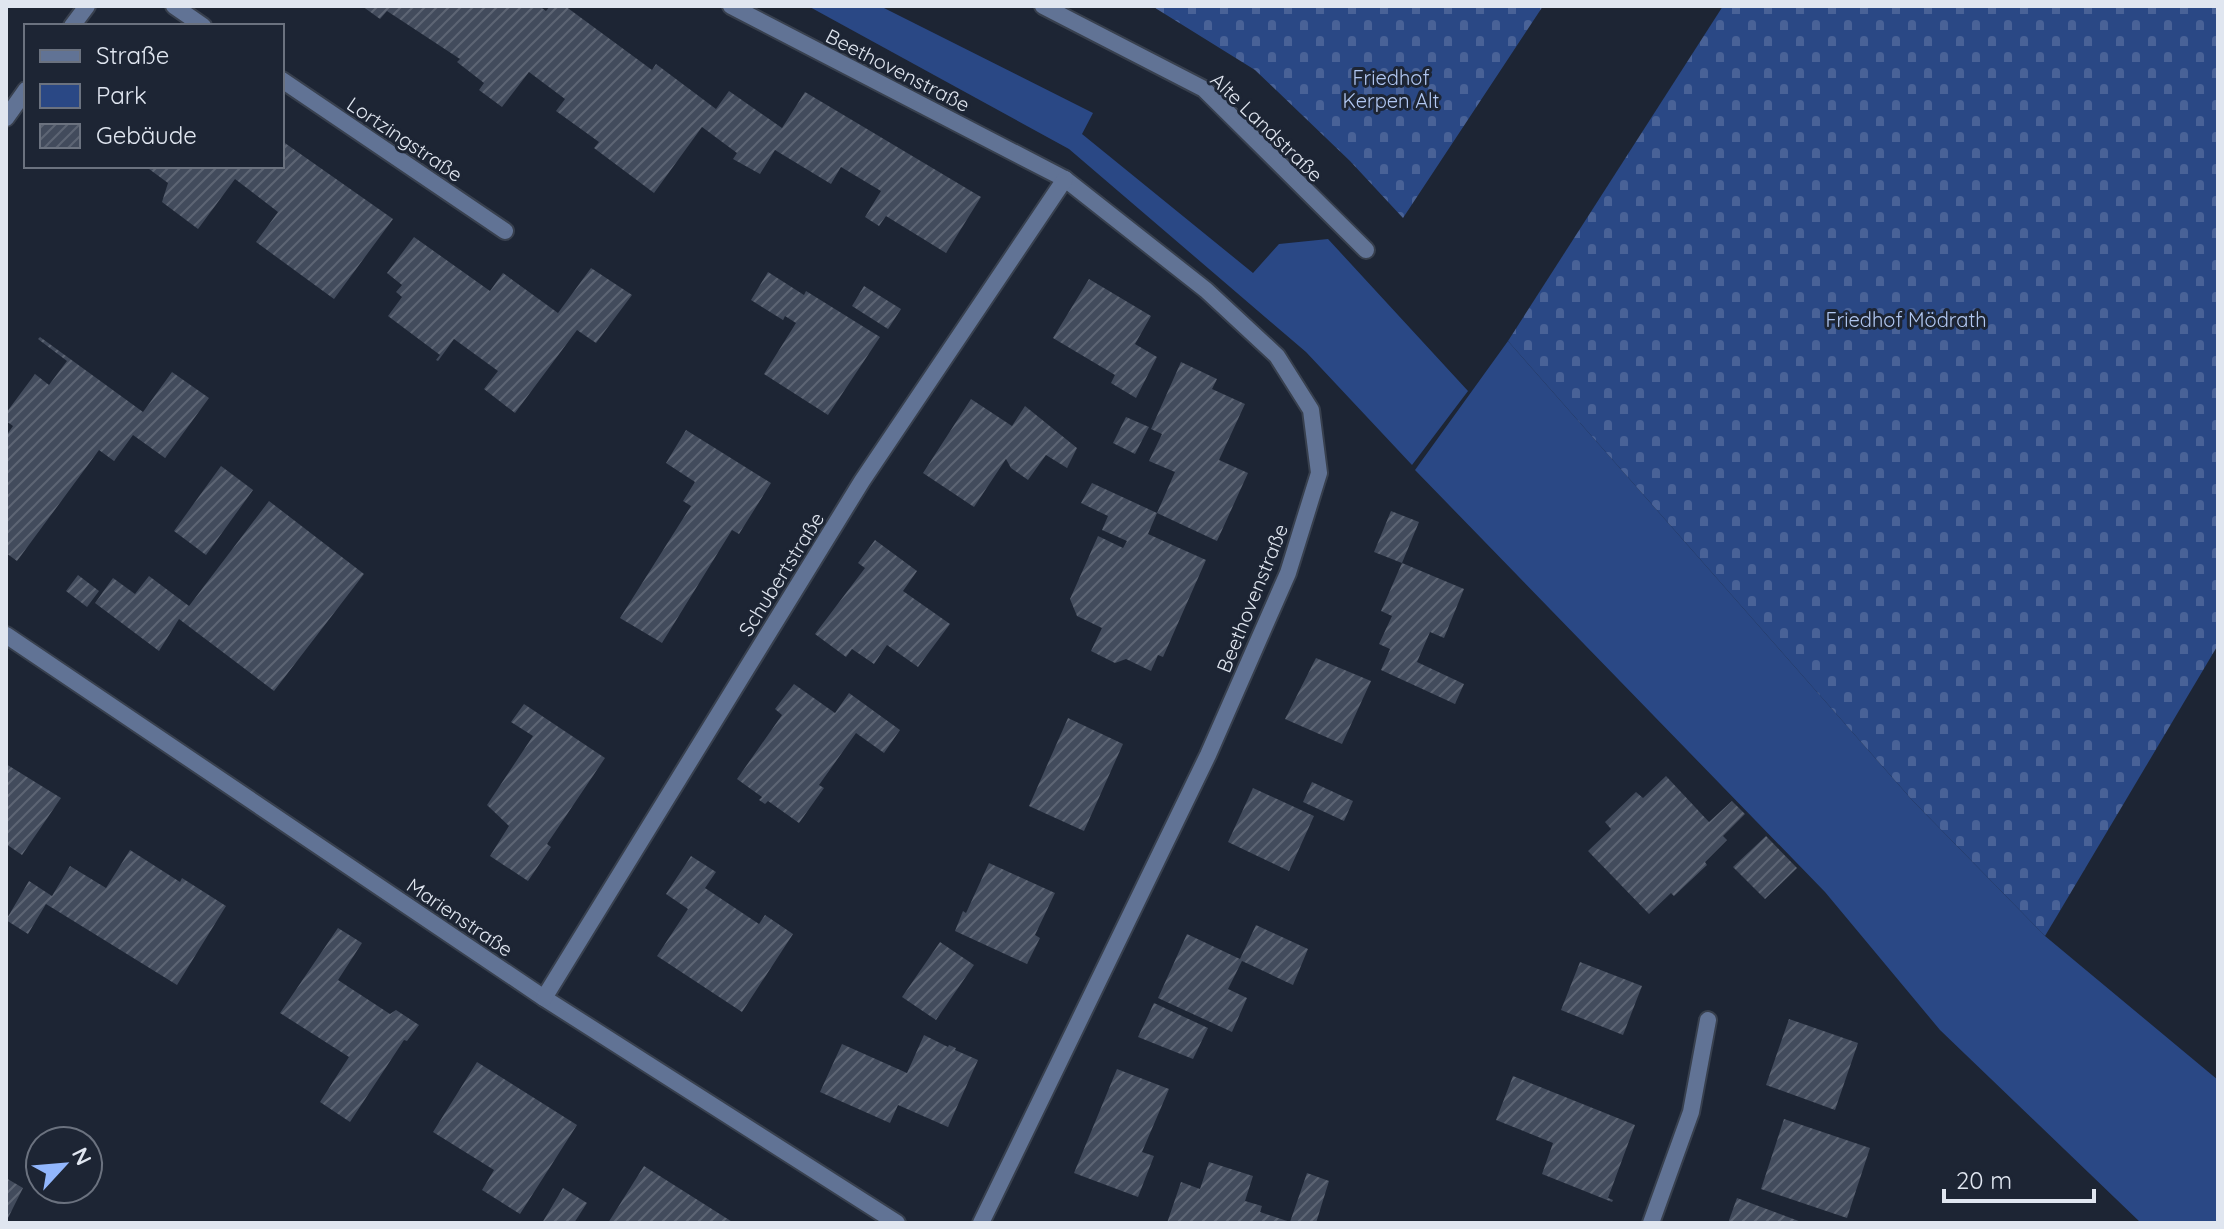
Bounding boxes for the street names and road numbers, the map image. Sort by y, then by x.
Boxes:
street label: Beethovenstraße [822,23,974,117]
street label: Alte Landstraße [1206,67,1328,187]
street label: Lortzingstraße [342,91,468,187]
street label: Schubertstraße [733,507,829,641]
street label: Beethovenstraße [1211,520,1293,676]
street label: Marienstraße [402,872,518,962]

